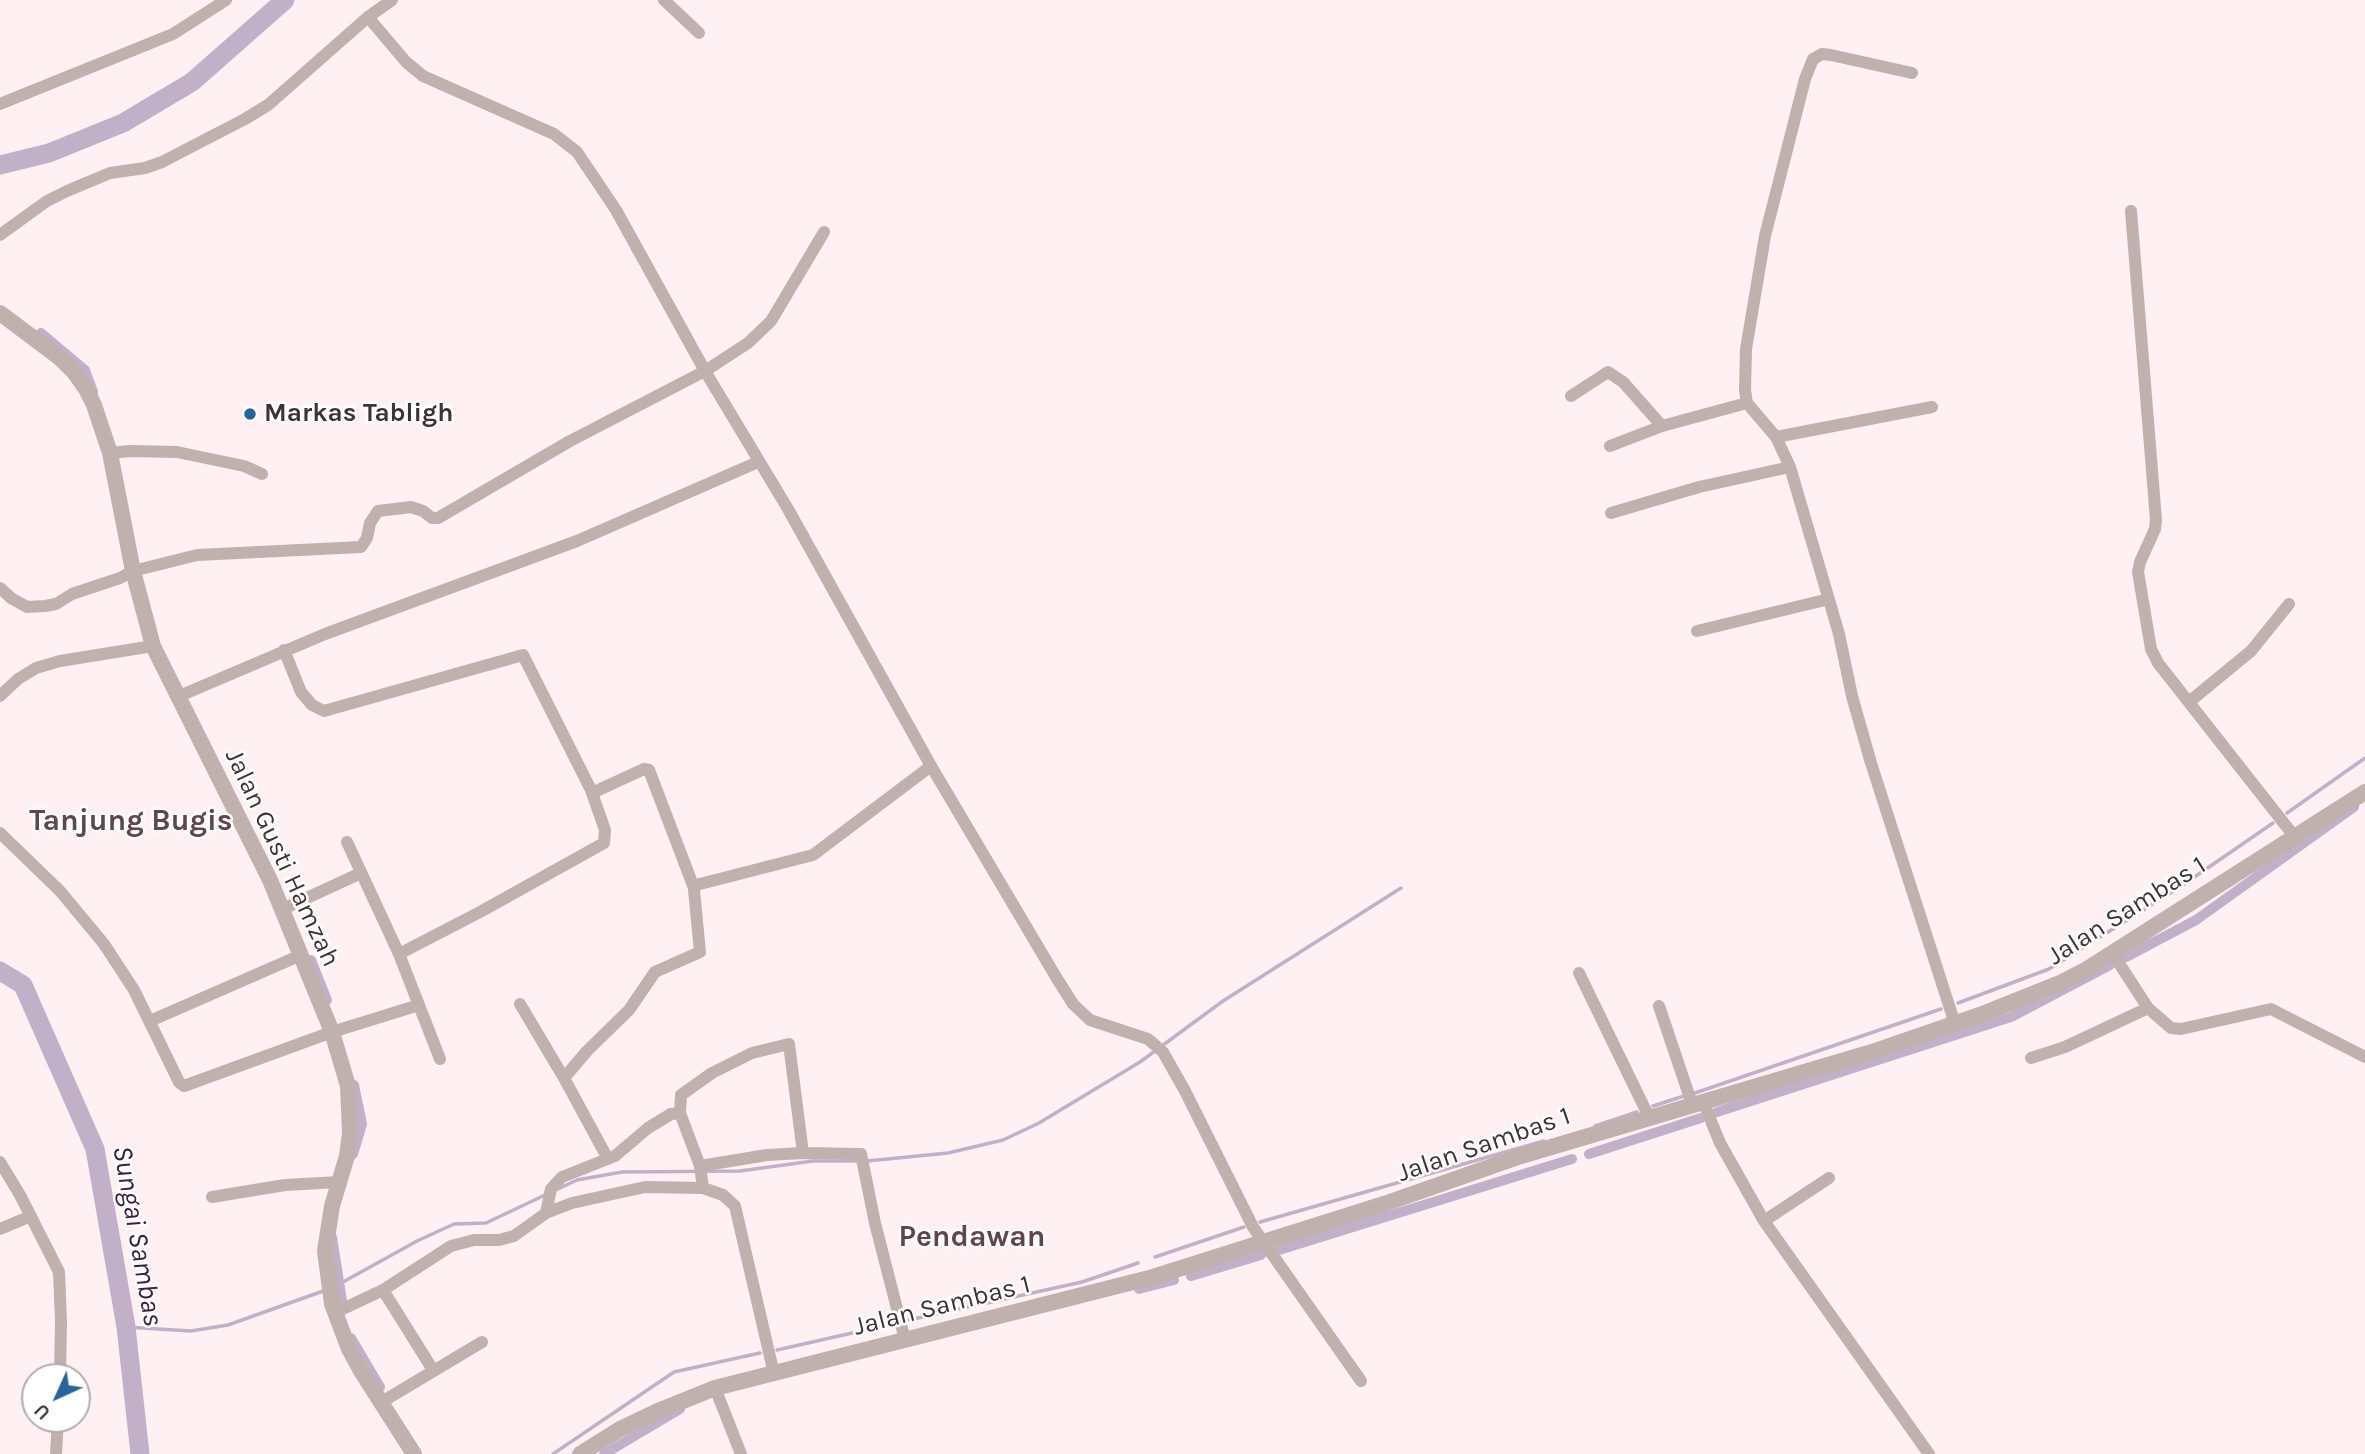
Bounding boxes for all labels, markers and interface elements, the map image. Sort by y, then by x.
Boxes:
place label: Markas Tabligh [264,398,453,430]
marker: Markas Tabligh [242,406,258,422]
street label: Jalan Gusti Hamzah [218,744,346,972]
district label: Tanjung Bugis [29,803,233,839]
street label: Jalan Sambas 1 [2042,850,2212,972]
street label: Jalan Sambas 1 [1393,1101,1575,1189]
water label: Sungai Sambas [105,1143,169,1329]
district label: Pendawan [899,1219,1045,1255]
street label: Jalan Sambas 1 [851,1269,1033,1343]
north arrow [21,1363,91,1433]
text: U [30,1399,55,1424]

